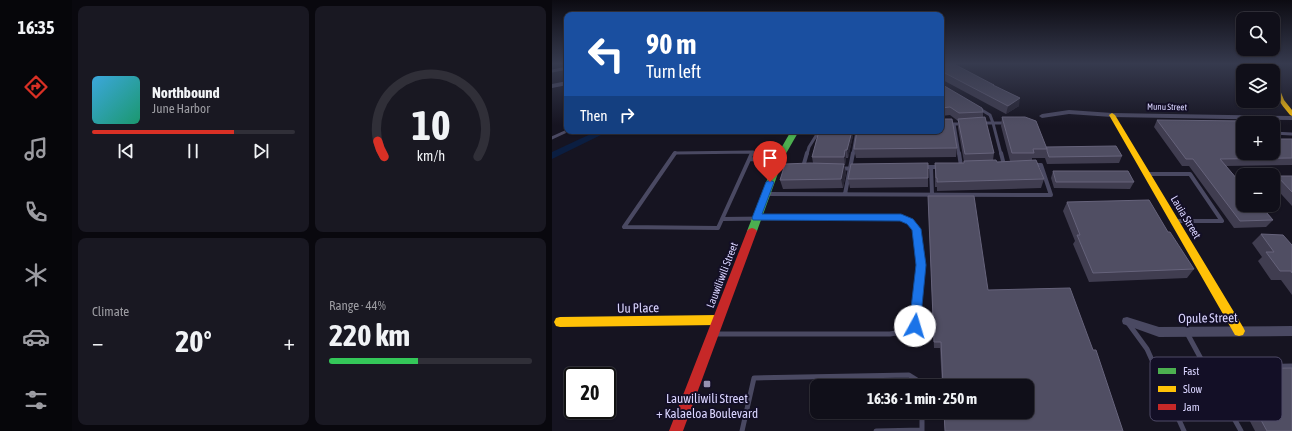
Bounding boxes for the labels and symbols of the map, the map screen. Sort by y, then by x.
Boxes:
street label: Munu Street [1147,102,1188,112]
pin [753,141,787,182]
street label: Lauia Street [1169,193,1203,241]
street label: Lauwiliwili Street [704,240,740,310]
street label: Uu Place [617,300,659,316]
position arrow [894,305,936,347]
street label: Opule Street [1178,310,1238,326]
legend [1150,357,1282,421]
text: Fast [1183,365,1199,377]
speed limit sign: 20 [564,367,616,419]
marker: Lauwiliwili Street + Kalaeloa Boulevard [702,379,712,389]
text: Slow [1183,383,1202,395]
place label: Lauwiliwili Street + Kalaeloa Boulevard [656,391,758,421]
text: Jam [1183,401,1200,413]

